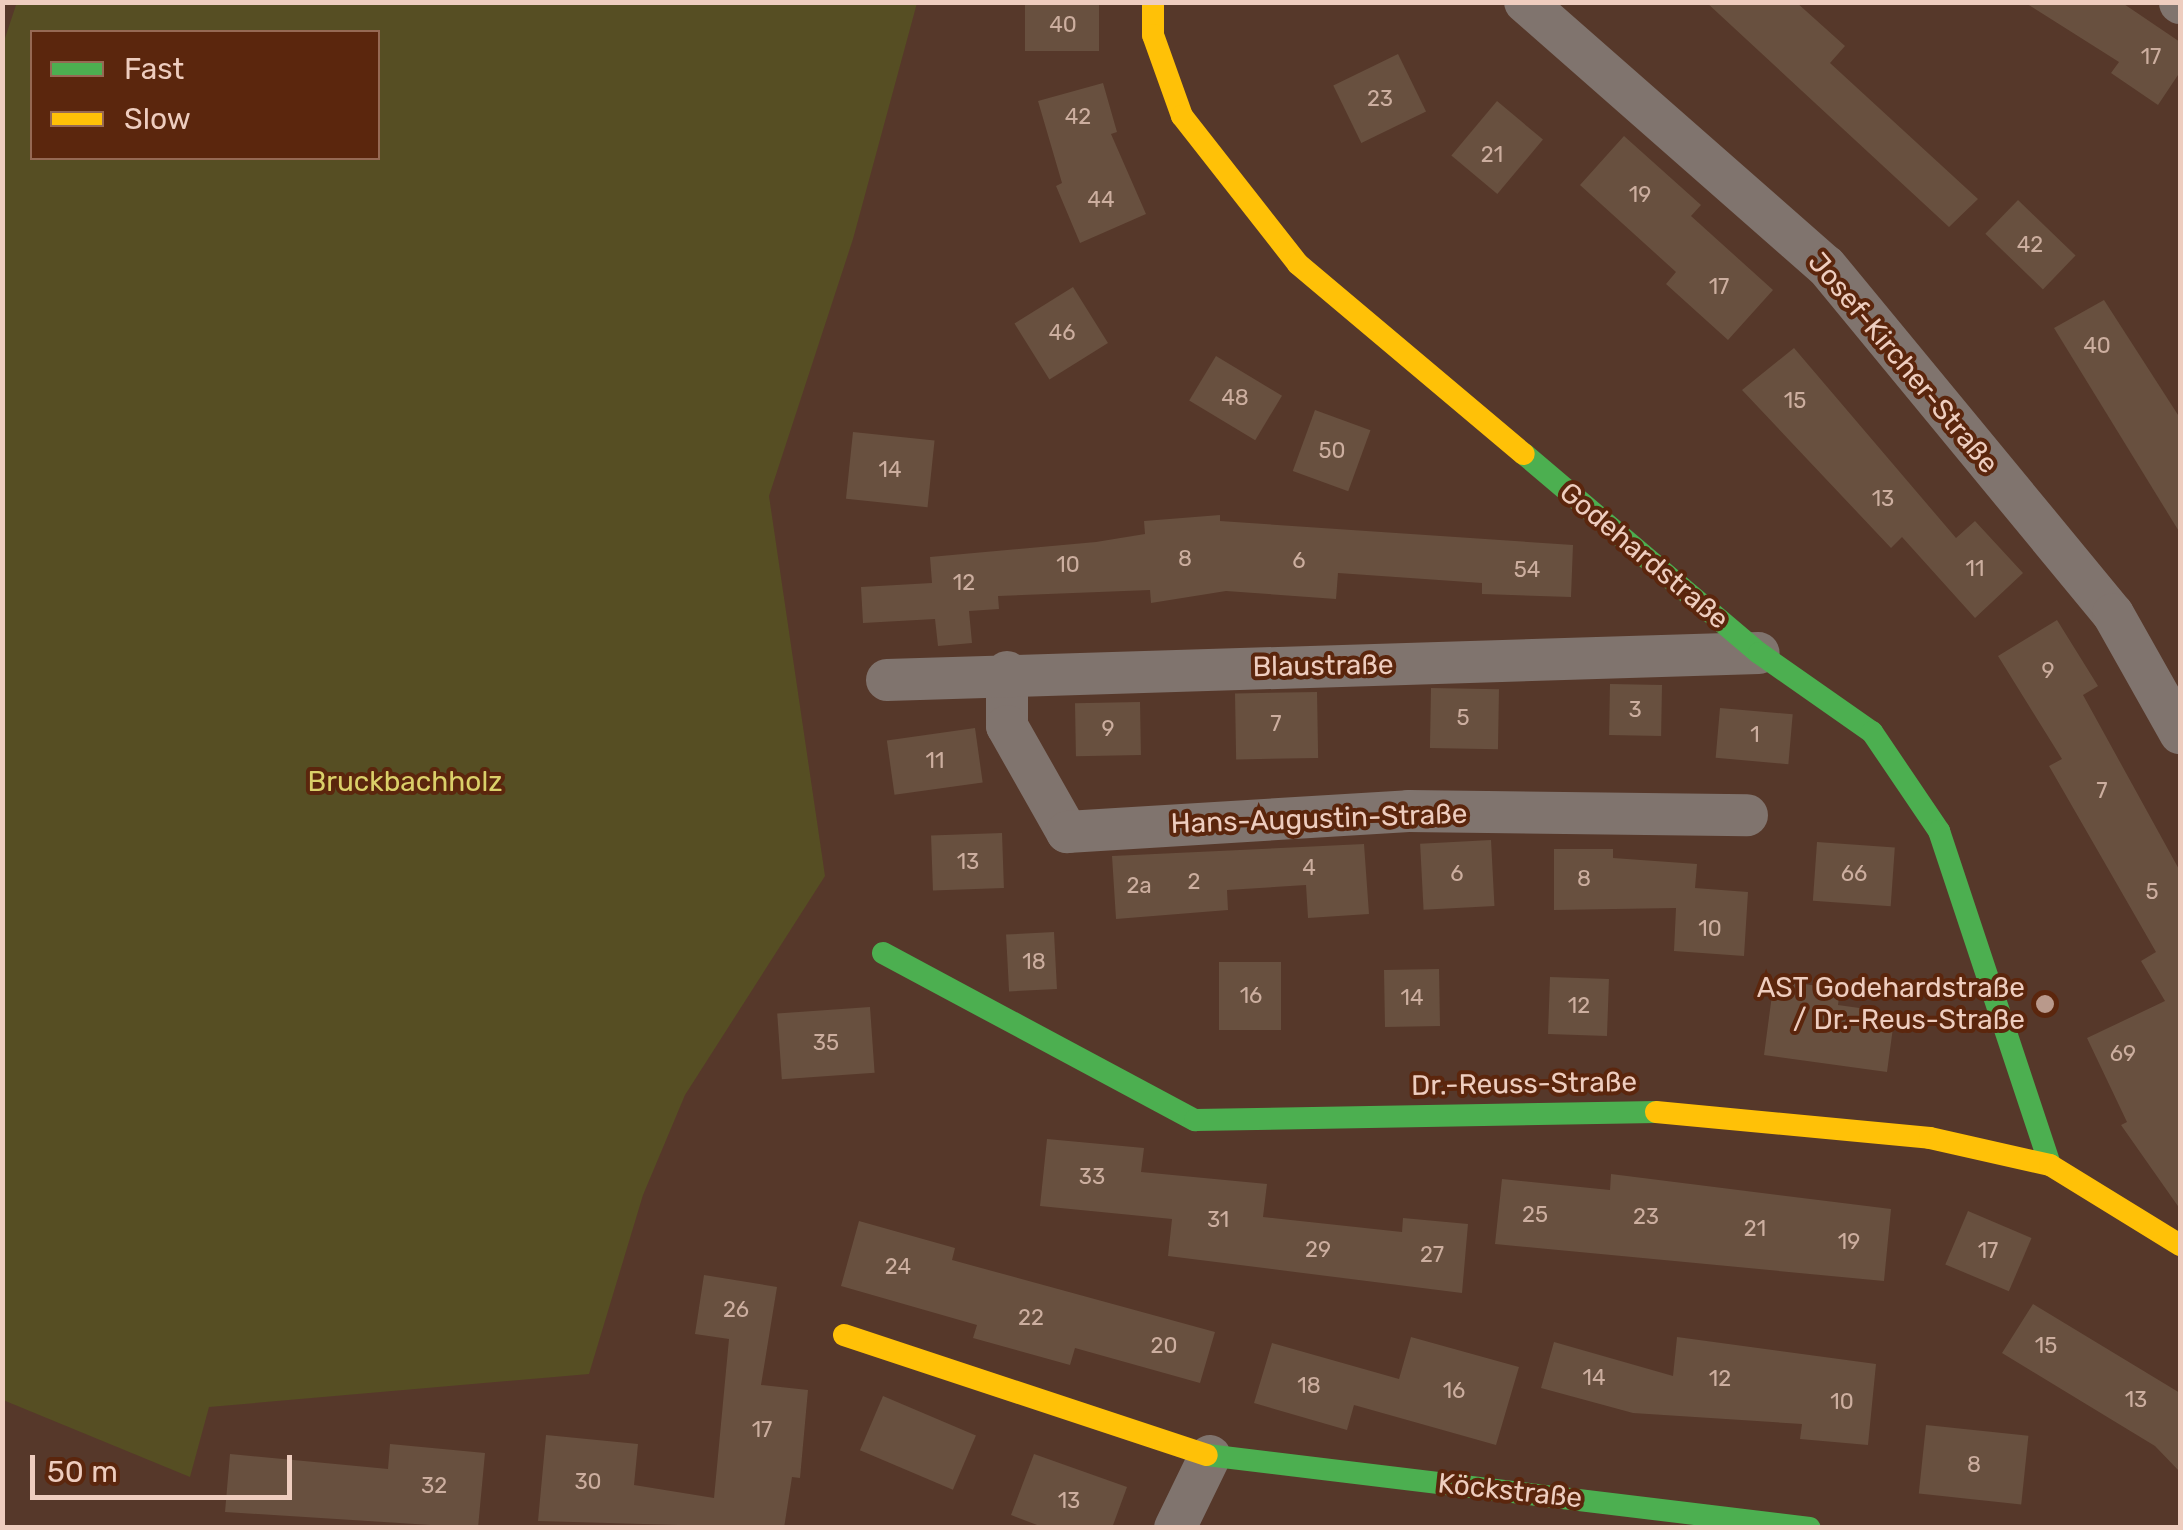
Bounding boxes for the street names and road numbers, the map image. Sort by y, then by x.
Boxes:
street label: Josef-Kircher-Straße [1801,246,2005,480]
street label: Godehardstraße [1553,476,1735,636]
street label: Blaustraße [1252,648,1394,684]
street label: Hans-Augustin-Straße [1170,797,1468,841]
street label: Dr.-Reuss-Straße [1411,1065,1637,1103]
street label: Köckstraße [1436,1467,1584,1515]

